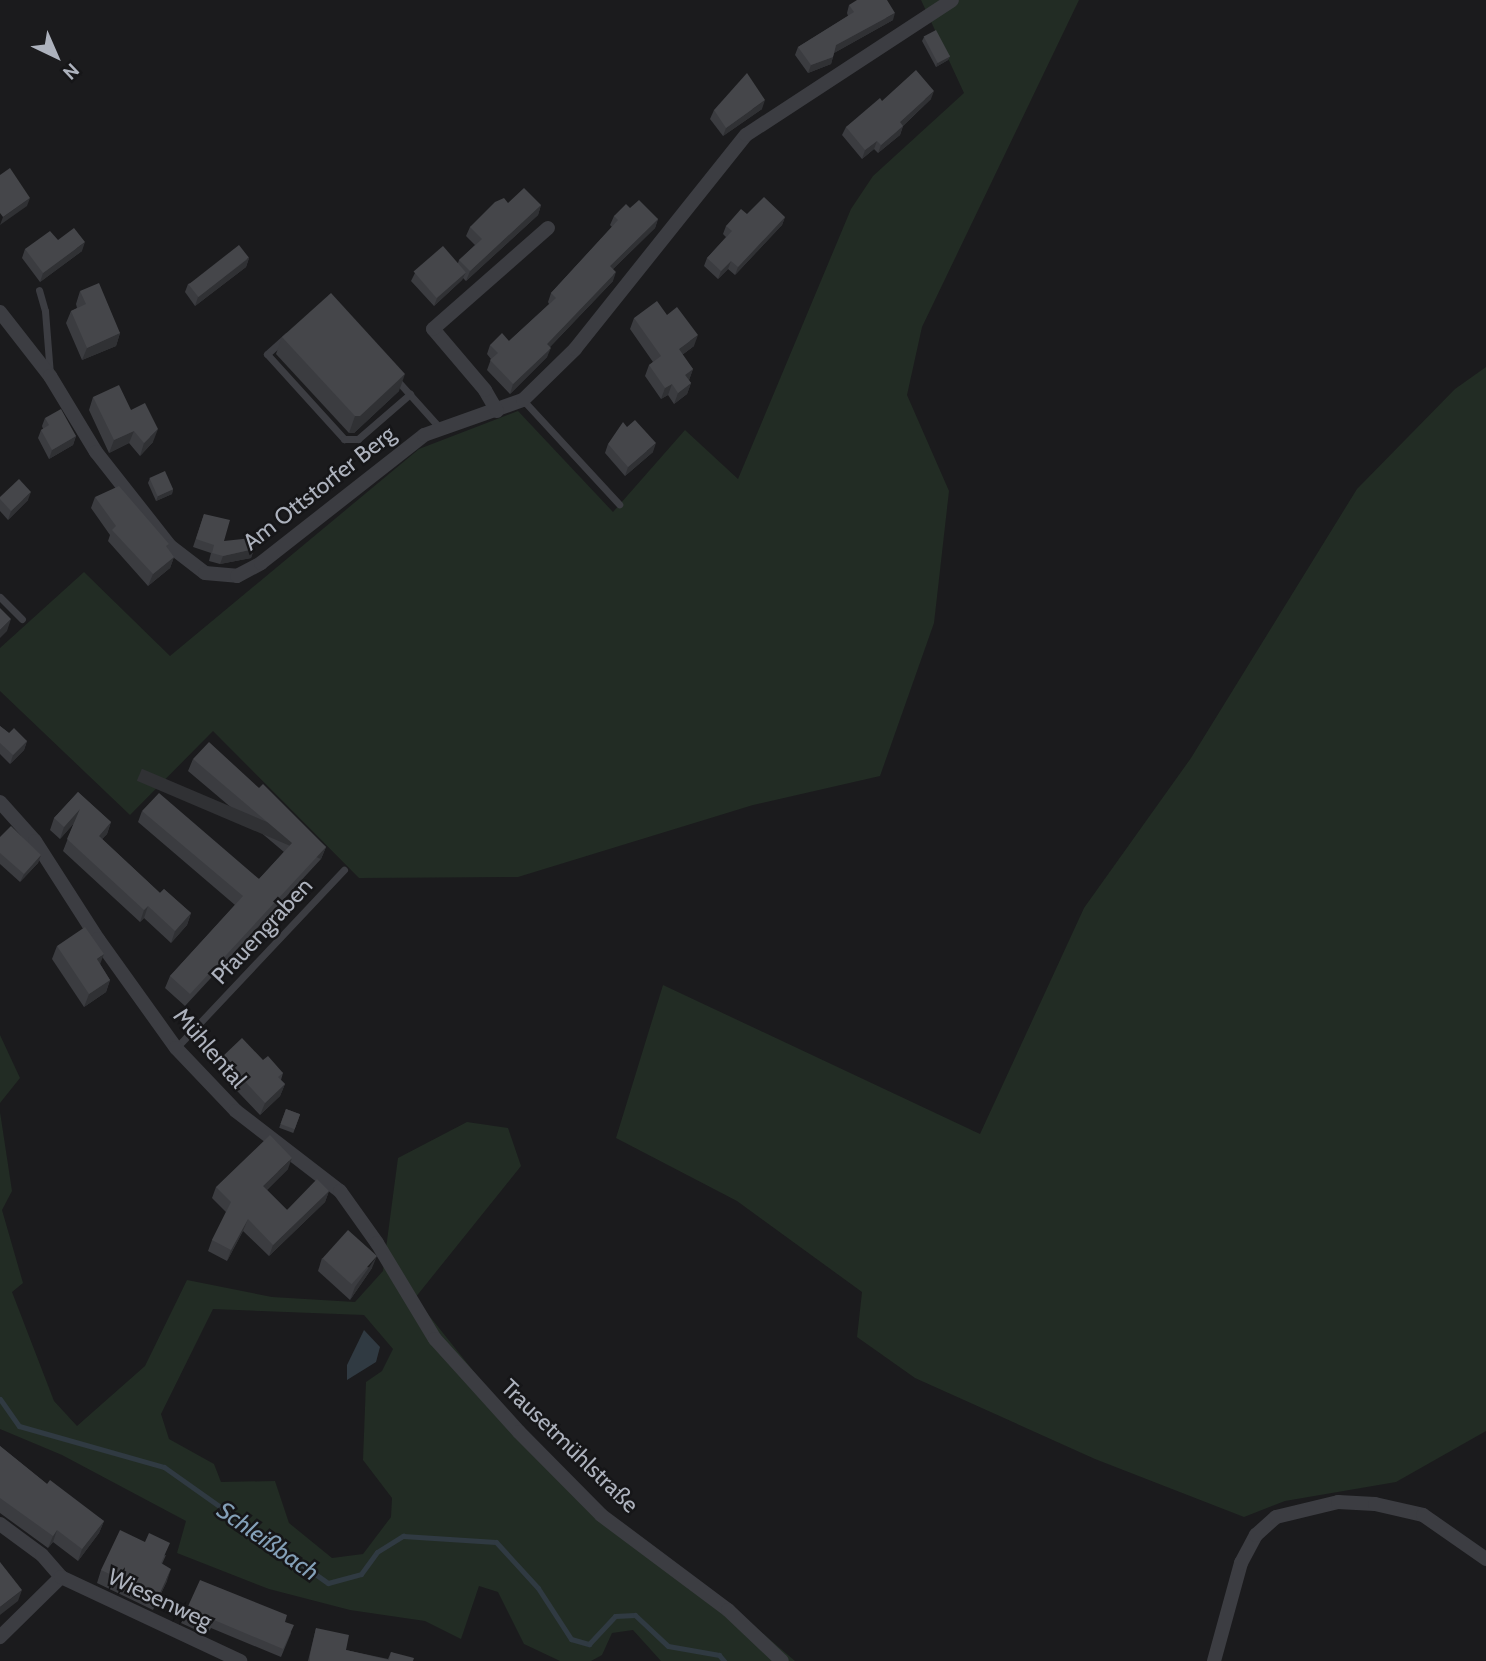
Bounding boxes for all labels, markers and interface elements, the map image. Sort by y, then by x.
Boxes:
north arrow [21,21,91,91]
text: N [58,59,84,84]
street label: Am Ottstorfer Berg [237,420,401,556]
street label: Pfauengraben [206,872,318,990]
street label: Mühlental [168,1002,252,1094]
street label: Trausetmühlstraße [496,1374,644,1518]
water label: Schleißbach [212,1496,324,1586]
street label: Wiesenweg [103,1563,217,1635]

